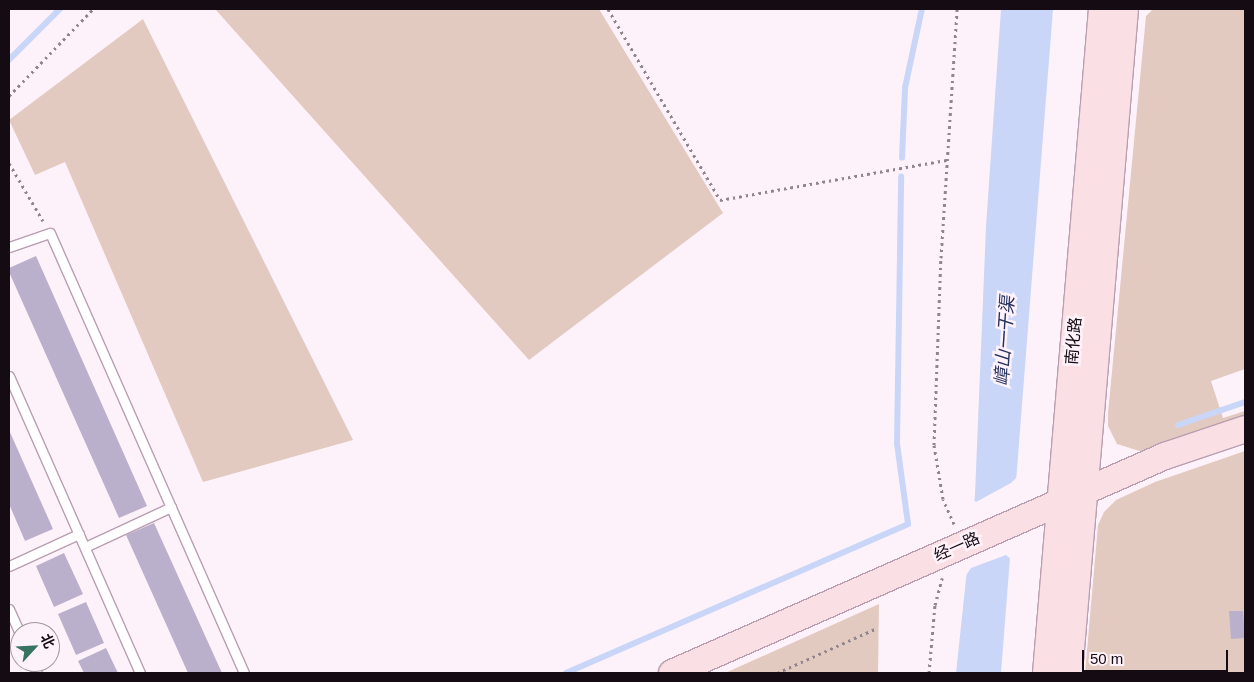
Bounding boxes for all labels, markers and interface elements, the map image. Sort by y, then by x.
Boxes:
water label: 嶂山一干渠 [991,295,1019,387]
street label: 南化路 [1062,316,1086,366]
street label: 经一路 [931,528,983,566]
north arrow [10,622,60,672]
text: 北 [37,631,58,651]
scale bar [1084,640,1230,672]
text: 50 m [1090,650,1123,667]

